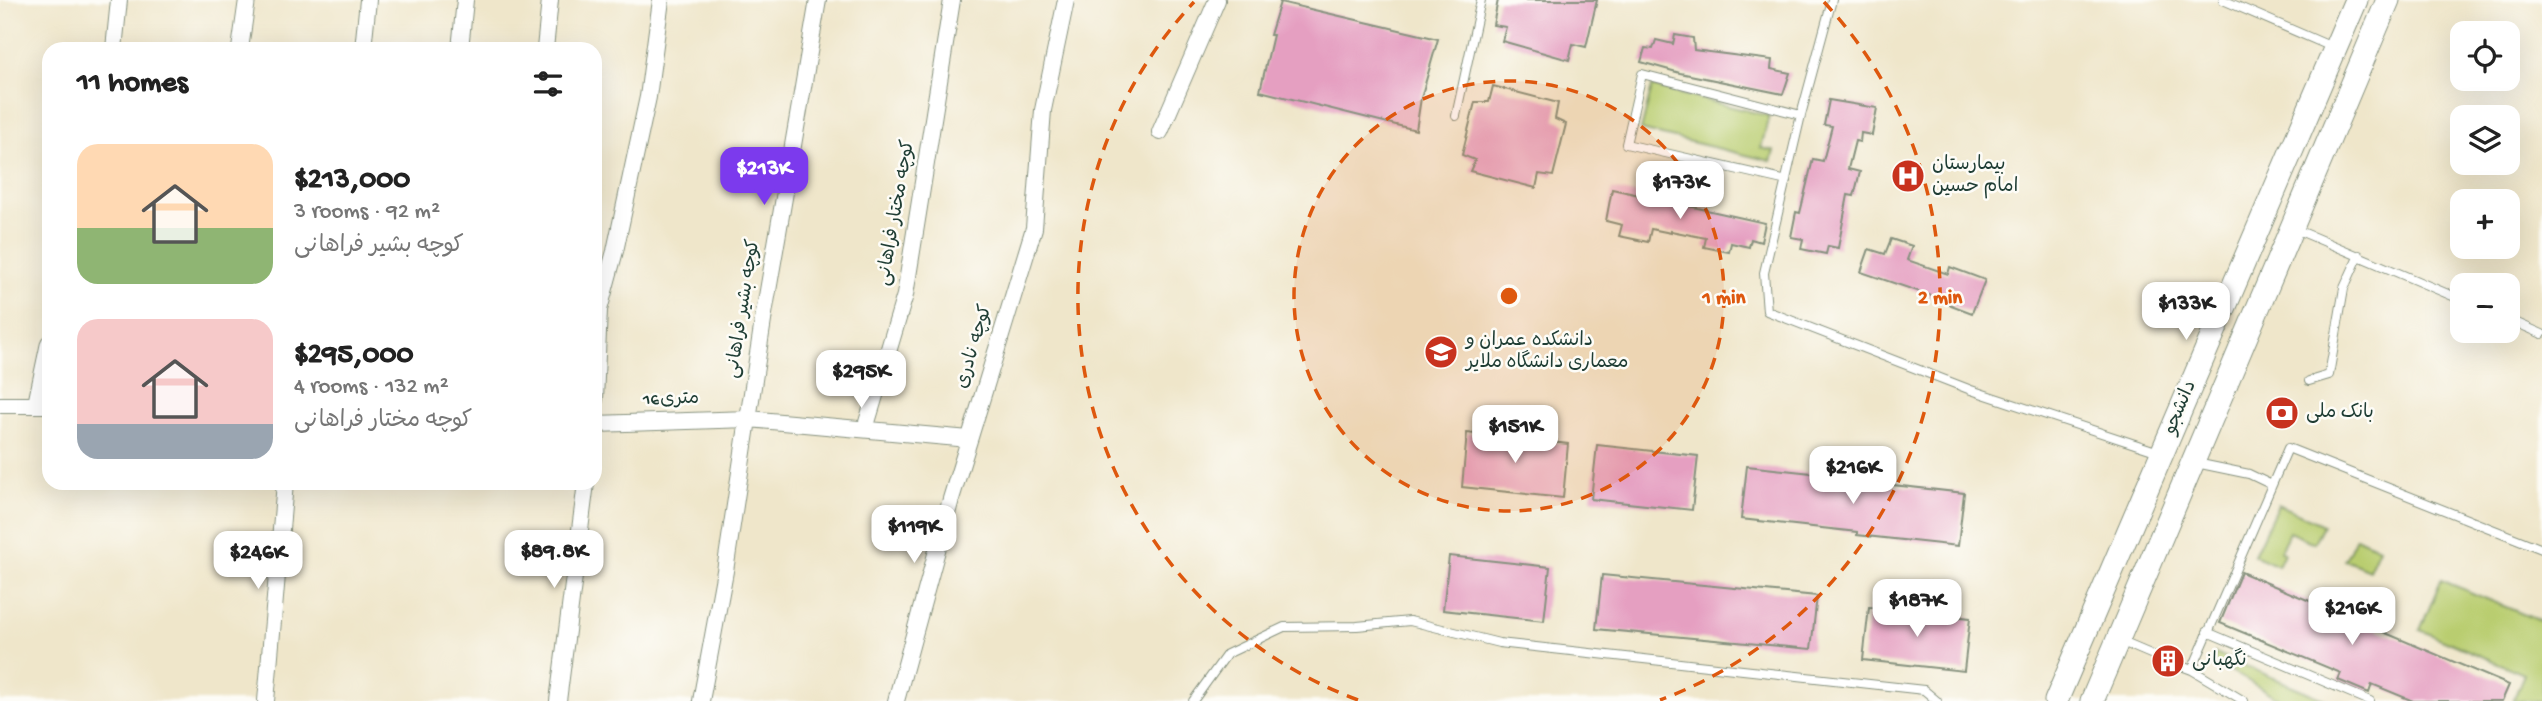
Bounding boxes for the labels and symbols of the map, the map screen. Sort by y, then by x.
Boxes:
street label: کوچه مختار فراهانی [873,138,921,288]
pin: $213K [715,148,813,207]
place label: بیمارستان امام حسین [1932,154,2018,199]
hospital icon: بیمارستان امام حسین [1889,157,1927,195]
pin: $173K [1631,162,1729,221]
street label: کوچه بشیر فراهانی [722,238,766,380]
pin: $133K [2137,282,2235,342]
centre of rings [1497,284,1521,308]
text: 1 min [1702,287,1746,312]
text: 2 min [1918,287,1963,312]
street label: کوچه نادری [951,302,999,392]
place label: دانشکده عمران و معماری دانشگاه ملایر [1464,330,1628,375]
school or university icon: دانشکده عمران و معماری دانشگاه ملایر [1422,333,1460,371]
pin: $295K [812,350,910,410]
street label: دانشجو [2159,378,2203,439]
street label: 16متری [641,388,700,413]
bank icon: بانک ملی [2263,394,2301,432]
place label: بانک ملی [2306,402,2374,425]
pin: $151K [1466,406,1564,465]
pin: $216K [1804,447,1902,506]
pin: $119K [865,505,963,565]
pin: $89.8K [497,530,611,590]
pin: $246K [209,532,307,591]
pin: $187K [1868,580,1966,639]
pin: $216K [2303,588,2401,647]
building icon: نگهبانی [2149,642,2187,680]
place label: نگهبانی [2192,648,2247,673]

